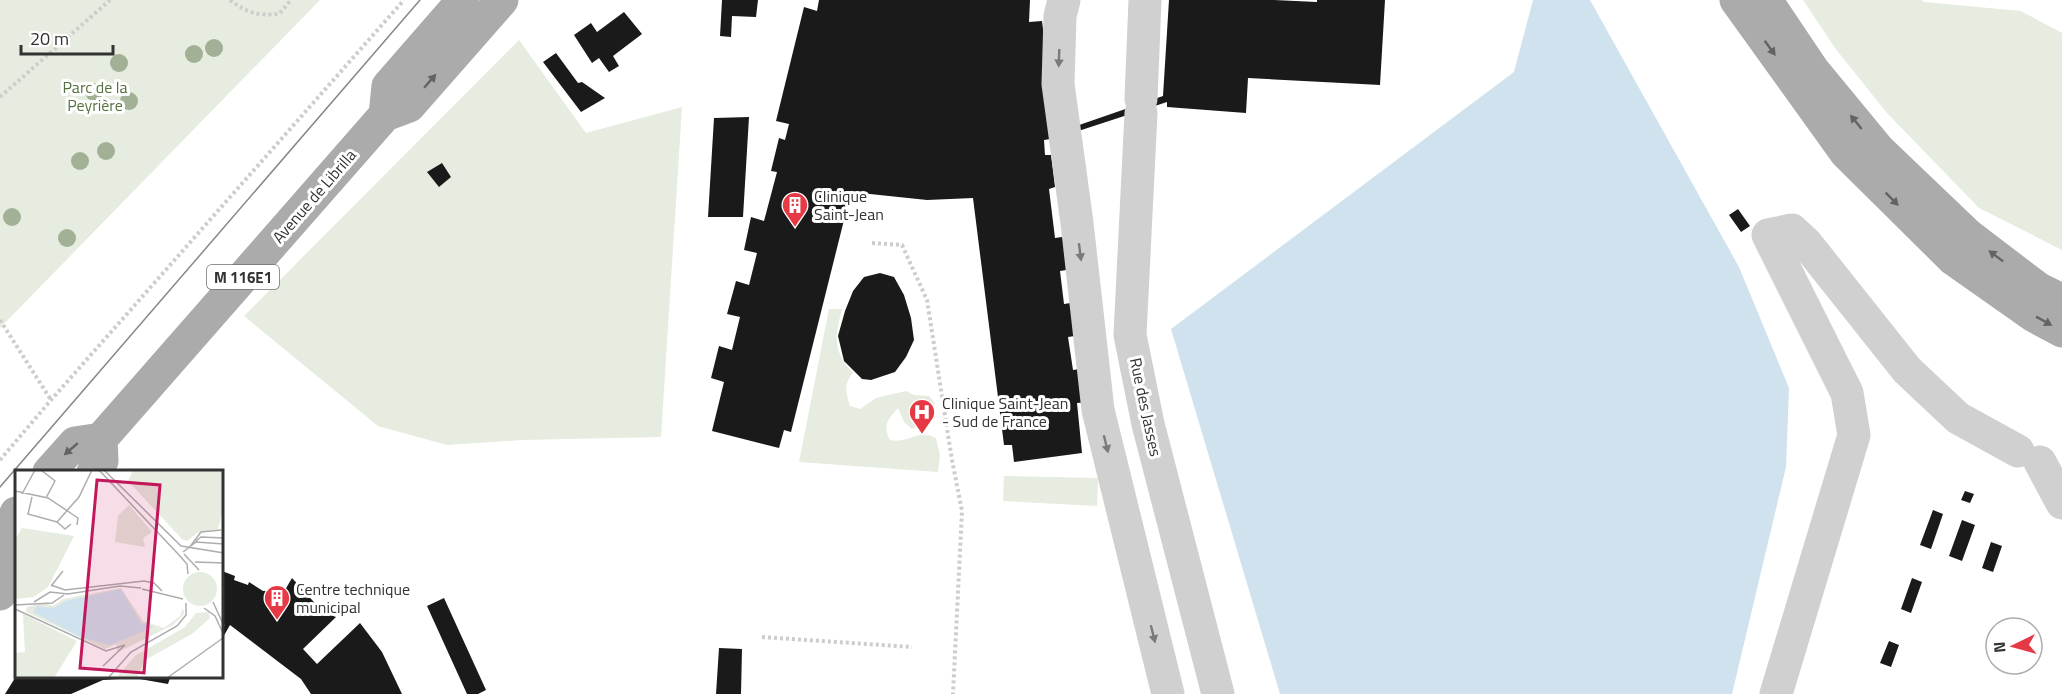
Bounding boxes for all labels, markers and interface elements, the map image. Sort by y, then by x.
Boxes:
scale bar [21,18,112,56]
text: 20 m [30,25,69,52]
one-way arrow [1763,41,1775,56]
one-way arrow [1054,48,1063,67]
one-way arrow [423,74,436,89]
park label: Parc de la Peyrière [62,75,128,117]
one-way arrow [1849,114,1862,130]
street label: Avenue de Librilla [266,144,362,248]
place label: Clinique Saint-Jean [814,184,884,226]
building icon: Clinique Saint-Jean [780,190,810,228]
one-way arrow [1885,191,1899,205]
one-way arrow [1075,242,1085,261]
one-way arrow [1989,250,2005,262]
road number: M 116E1 [207,265,279,289]
one-way arrow [2035,316,2052,326]
street label: Rue des Jasses [1124,355,1168,459]
place label: Clinique Saint-Jean - Sud de France [942,391,1068,433]
hospital icon: Clinique Saint-Jean - Sud de France [907,397,937,435]
one-way arrow [1102,435,1112,454]
one-way arrow [64,443,79,456]
inset map [15,470,224,679]
place label: Centre technique municipal [296,577,410,619]
building icon: Centre technique municipal [262,583,292,621]
north arrow [1984,616,2044,676]
one-way arrow [1148,625,1158,643]
text: N [1987,641,2011,654]

